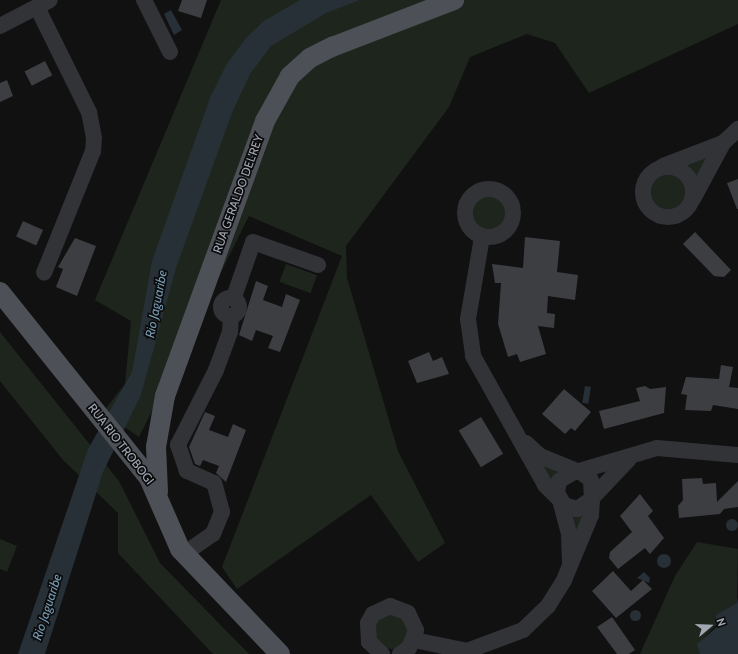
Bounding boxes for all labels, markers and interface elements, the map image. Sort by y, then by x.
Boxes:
street label: RUA GERALDO DEL'REY [210,133,266,255]
water label: Rio Jaguaribe [142,269,170,339]
street label: RUA RIO TROBOGI [85,401,157,487]
water label: Rio Jaguaribe [29,572,65,642]
north arrow [690,606,730,646]
text: N [713,616,729,628]

